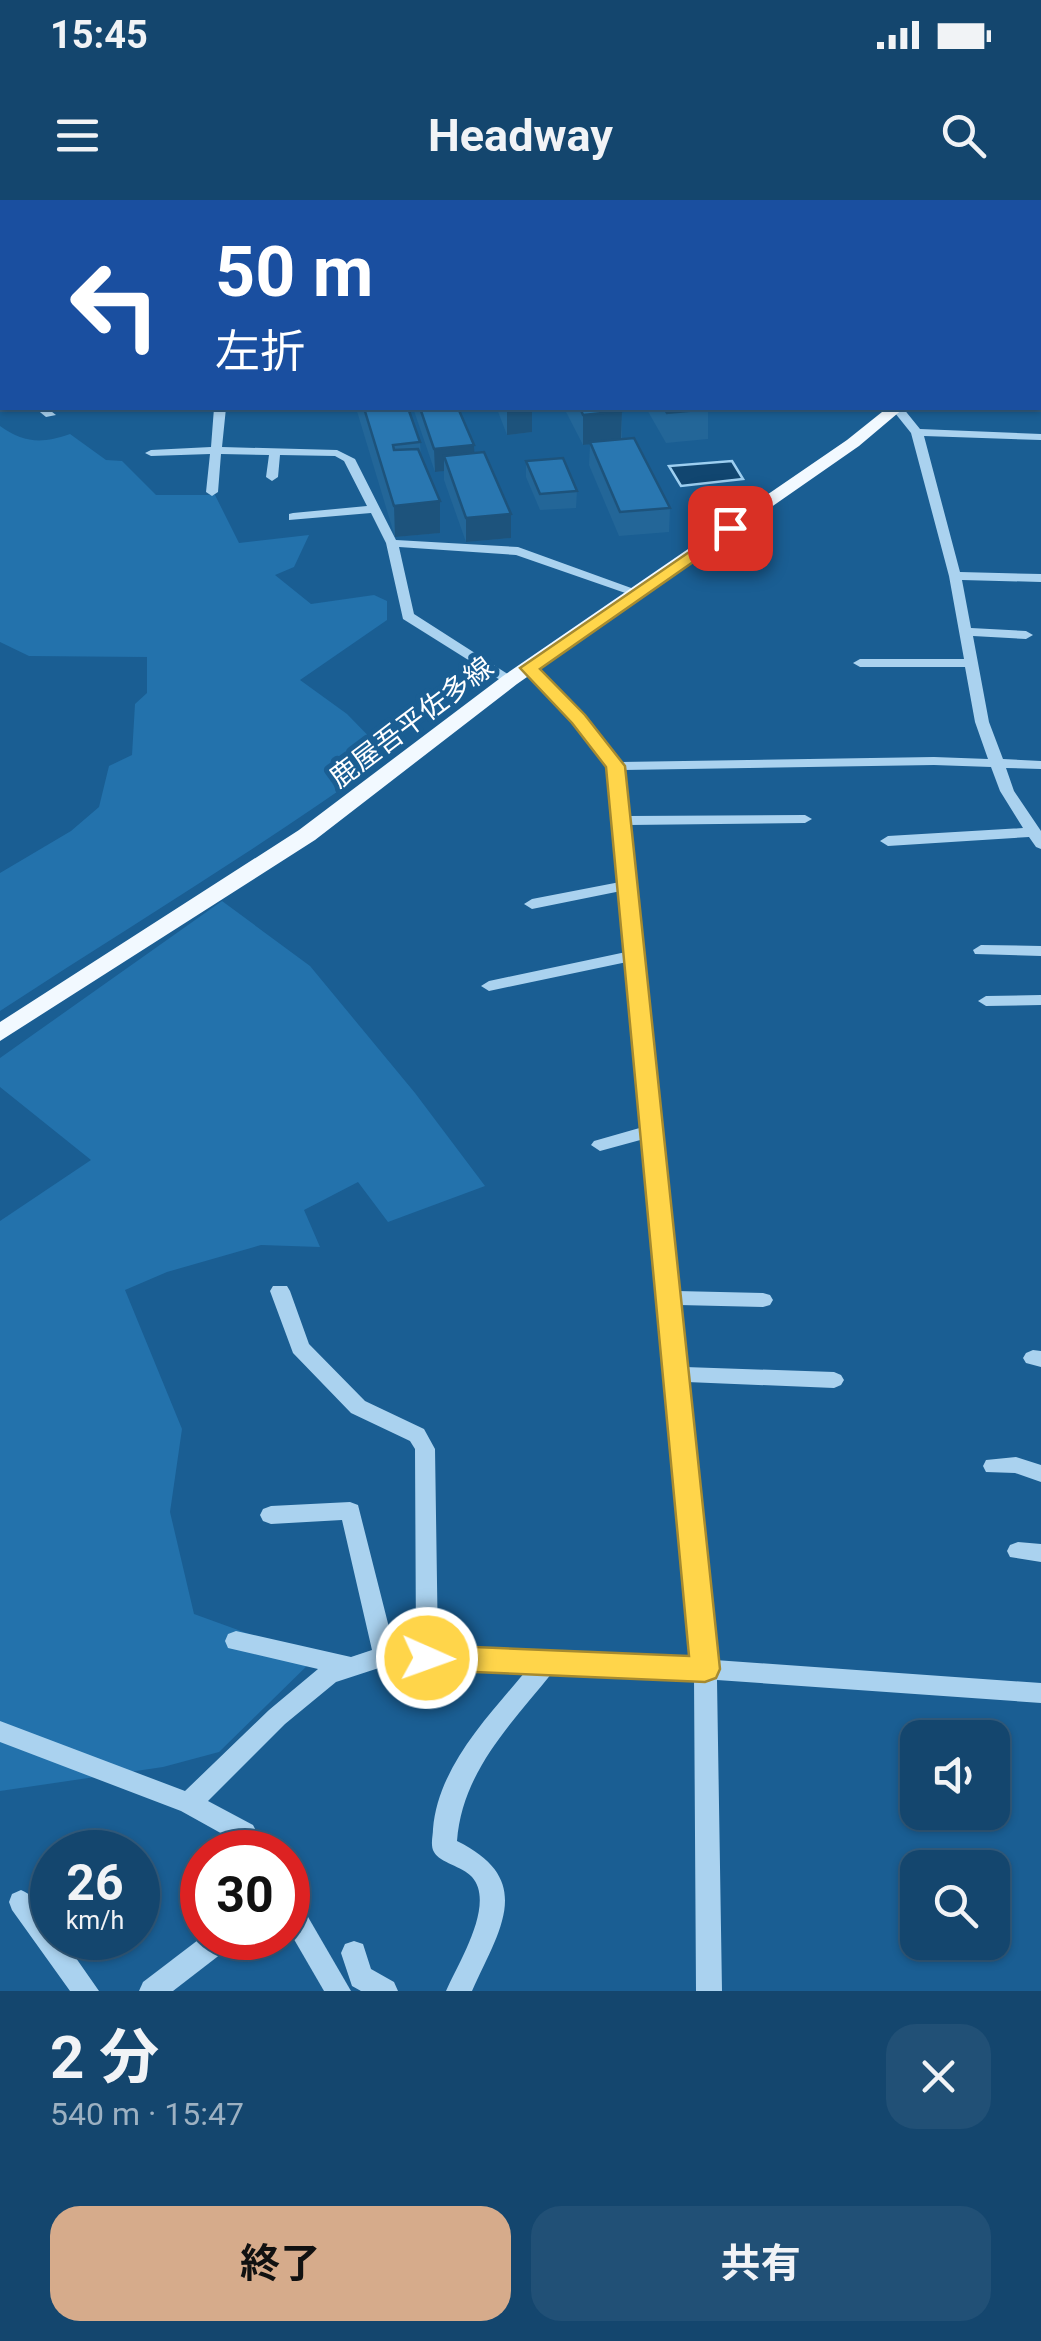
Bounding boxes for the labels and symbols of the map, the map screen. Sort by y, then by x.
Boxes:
pin [688,486,773,571]
street label: 鹿屋吾平佐多線 [323,650,500,795]
position arrow [375,1606,479,1710]
speed limit sign: 30 [180,1830,310,1960]

